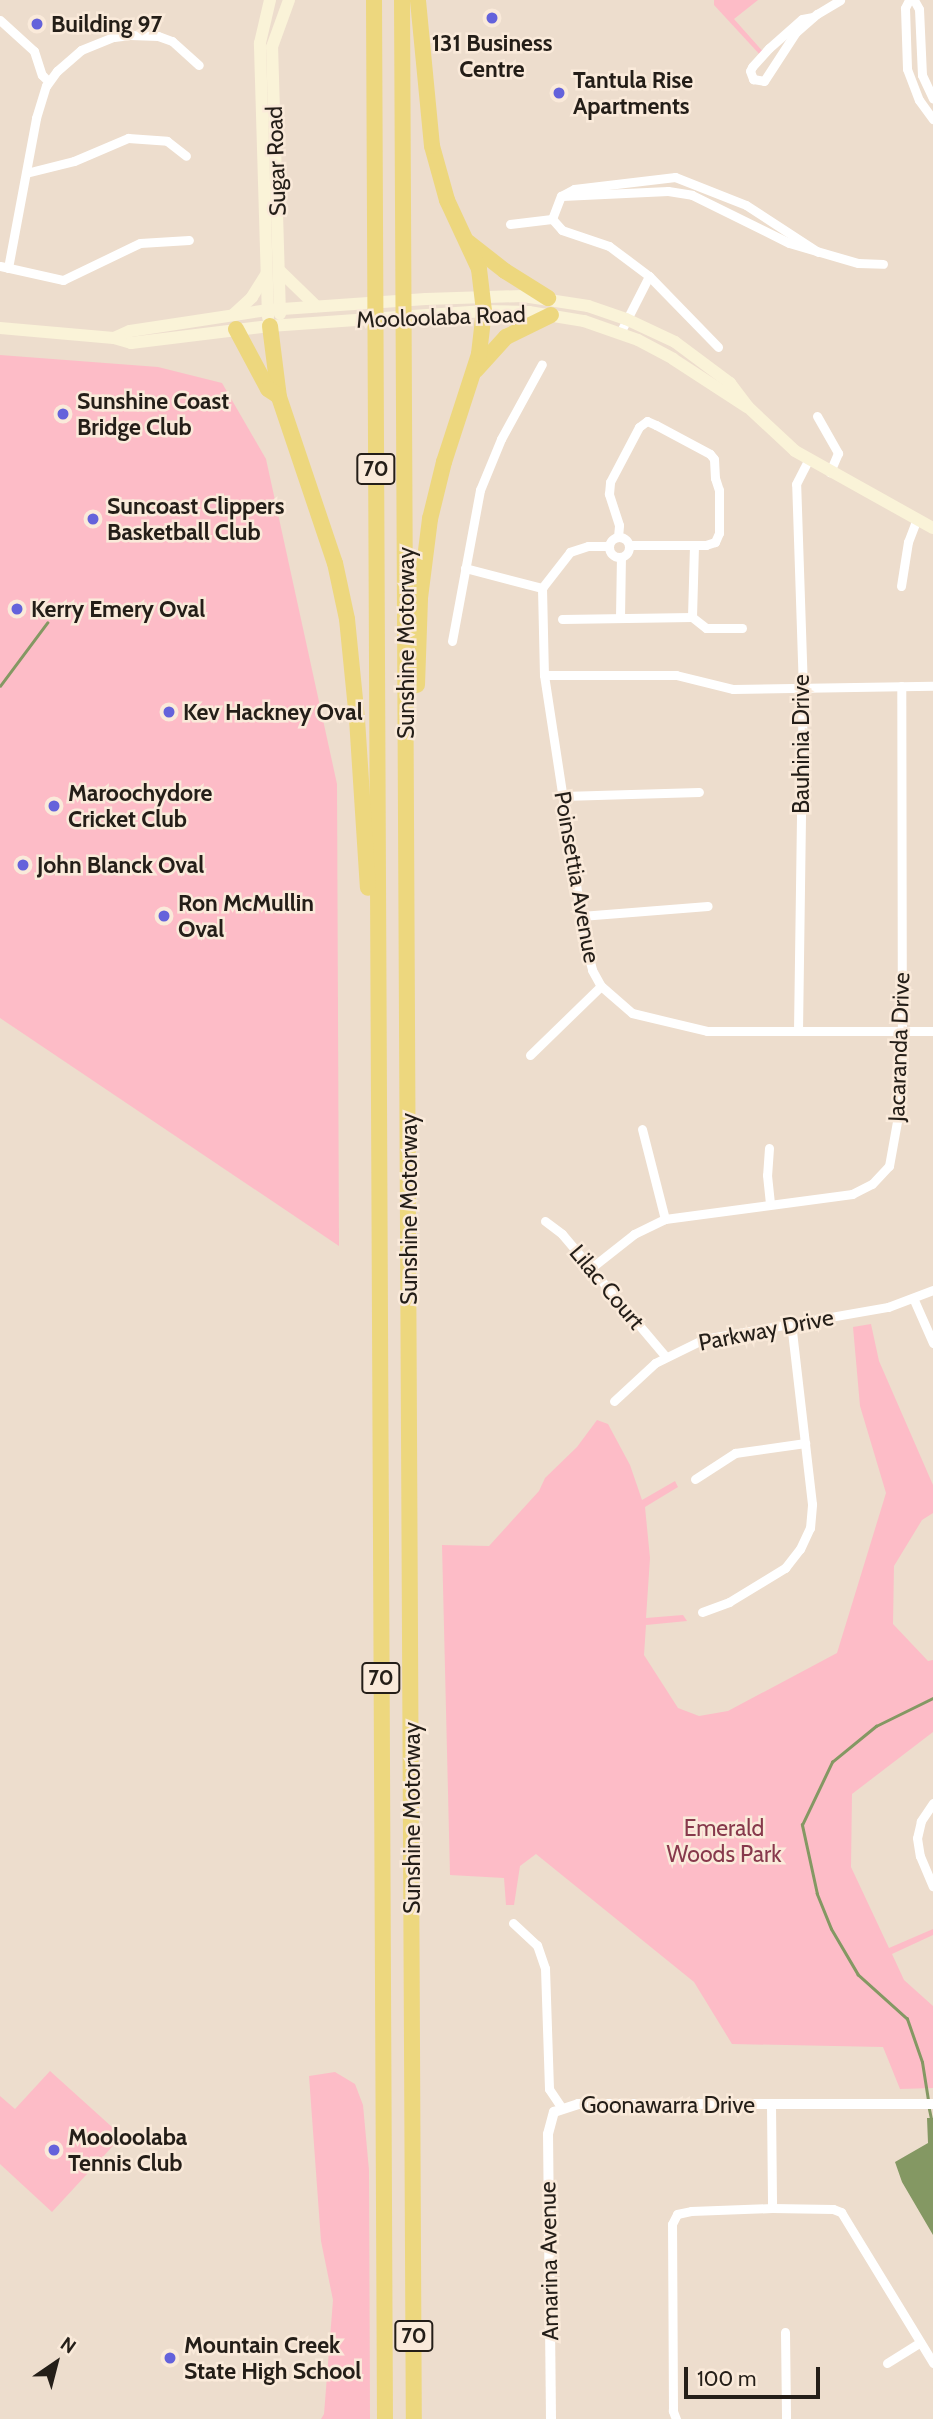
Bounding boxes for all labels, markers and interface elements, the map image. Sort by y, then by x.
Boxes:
place label: Building 97 [51,10,162,38]
marker: 131 Business Centre [484,10,500,26]
marker: Building 97 [29,16,45,32]
place label: 131 Business Centre [432,29,552,83]
place label: Tantula Rise Apartments [573,66,693,120]
marker: Tantula Rise Apartments [551,85,567,101]
street label: Sugar Road [260,105,292,217]
street label: Mooloolaba Road [356,300,526,334]
place label: Sunshine Coast Bridge Club [77,387,229,441]
marker: Sunshine Coast Bridge Club [55,406,71,422]
road number: 70 [355,452,397,486]
place label: Suncoast Clippers Basketball Club [107,492,284,546]
marker: Suncoast Clippers Basketball Club [85,511,101,527]
street label: Sunshine Motorway [392,547,420,739]
place label: Kerry Emery Oval [31,595,205,623]
marker: Kerry Emery Oval [9,601,25,617]
street label: Bauhinia Drive [787,674,815,814]
place label: Kev Hackney Oval [183,698,363,726]
marker: Kev Hackney Oval [161,704,177,720]
place label: Maroochydore Cricket Club [68,779,212,833]
street label: Poinsettia Avenue [548,789,606,965]
marker: Maroochydore Cricket Club [46,798,62,814]
place label: John Blanck Oval [37,851,204,879]
marker: John Blanck Oval [15,857,31,873]
place label: Ron McMullin Oval [178,889,314,943]
marker: Ron McMullin Oval [156,908,172,924]
street label: Jacaranda Drive [883,972,915,1122]
street label: Sunshine Motorway [395,1113,423,1305]
street label: Lilac Court [564,1239,650,1335]
street label: Parkway Drive [696,1303,836,1357]
road number: 70 [360,1660,402,1696]
street label: Sunshine Motorway [398,1722,426,1914]
park label: Emerald Woods Park [666,1814,782,1868]
street label: Goonawarra Drive [581,2091,755,2119]
place label: Mooloolaba Tennis Club [68,2123,187,2177]
marker: Mooloolaba Tennis Club [46,2142,62,2158]
street label: Amarina Avenue [534,2181,564,2341]
road number: 70 [393,2318,435,2354]
north arrow [21,2328,91,2398]
place label: Mountain Creek State High School [184,2331,361,2385]
text: N [56,2332,80,2359]
marker: Mountain Creek State High School [162,2350,178,2366]
scale bar [688,2352,824,2396]
text: 100 m [697,2366,756,2391]

